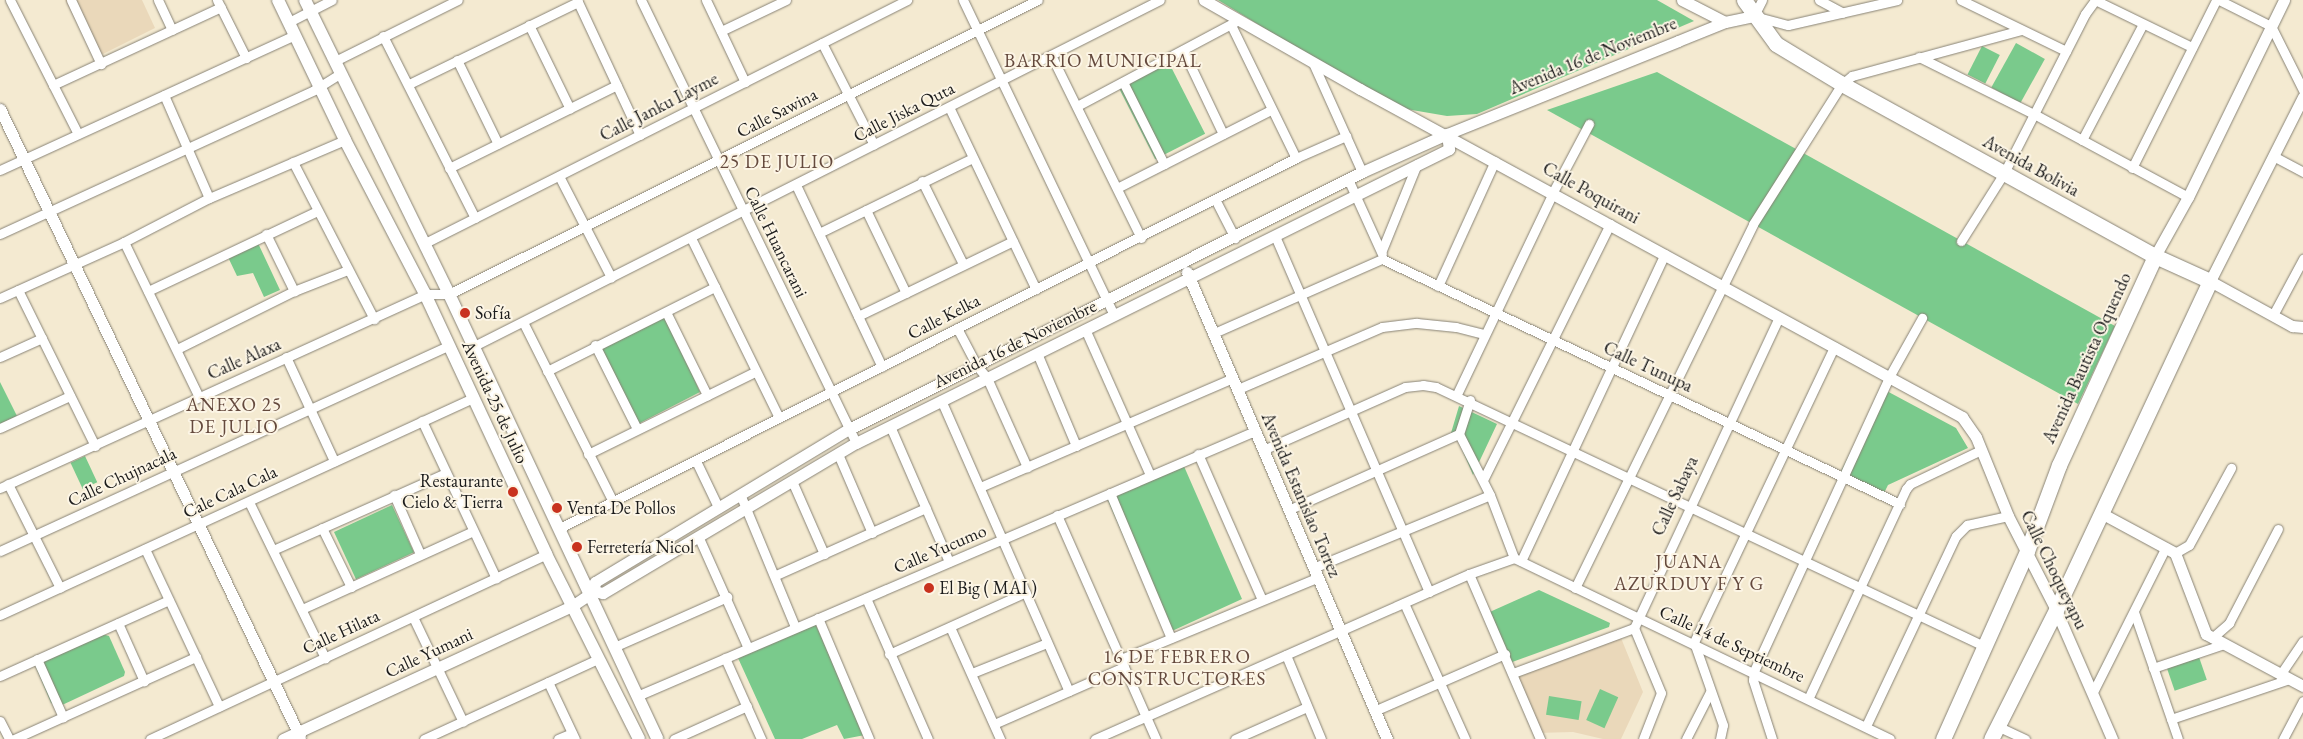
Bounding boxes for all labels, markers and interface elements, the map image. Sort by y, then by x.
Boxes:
street label: Avenida 16 de Noviembre [1506,13,1680,99]
district label: BARRIO MUNICIPAL [1002,50,1204,72]
street label: Calle Janku Layme [596,68,722,146]
street label: Calle Jiska Quta [850,77,958,147]
street label: Calle Sawina [733,83,821,143]
street label: Avenida Bolivia [1979,131,2083,201]
district label: 25 DE JULIO [718,151,836,173]
street label: Calle Poquirani [1539,157,1643,229]
street label: Calle Huancarani [740,183,812,301]
street label: Avenida Bautista Oquendo [2038,269,2136,447]
street label: Calle Kelka [904,290,984,344]
street label: Avenida 16 de Noviembre [930,295,1100,393]
place label: Sofía [475,302,511,324]
marker: Sofía [459,307,471,319]
street label: Calle Alaxa [204,333,284,385]
street label: Avenida 25 de Julio [457,337,533,467]
street label: Calle Tunupa [1600,337,1696,397]
district label: ANEXO 25 DE JULIO [185,394,283,438]
street label: Avenida Estanislao Torrez [1256,409,1346,581]
street label: Calle Chujnacala [64,442,180,512]
street label: Calle Sabaya [1647,453,1703,539]
street label: Cale Cala Cala [179,461,281,523]
place label: Restaurante Cielo & Tierra [402,471,503,514]
marker: Restaurante Cielo & Tierra [507,486,519,498]
place label: Venta De Pollos [567,497,675,519]
marker: Venta De Pollos [551,502,563,514]
street label: Calle Choqueyapu [2016,507,2092,633]
street label: Calle Yucumo [890,520,990,578]
place label: Ferretería Nicol [587,536,694,558]
marker: Ferretería Nicol [571,541,583,553]
district label: JUANA AZURDUY F Y G [1612,551,1766,595]
place label: El Big ( MAI ) [939,577,1037,599]
marker: El Big ( MAI ) [923,582,935,594]
street label: Calle 14 de Septiembre [1656,601,1808,687]
street label: Calle Hilata [299,605,383,659]
street label: Calle Yumani [382,623,476,683]
district label: 16 DE FEBRERO CONSTRUCTORES [1086,646,1268,690]

